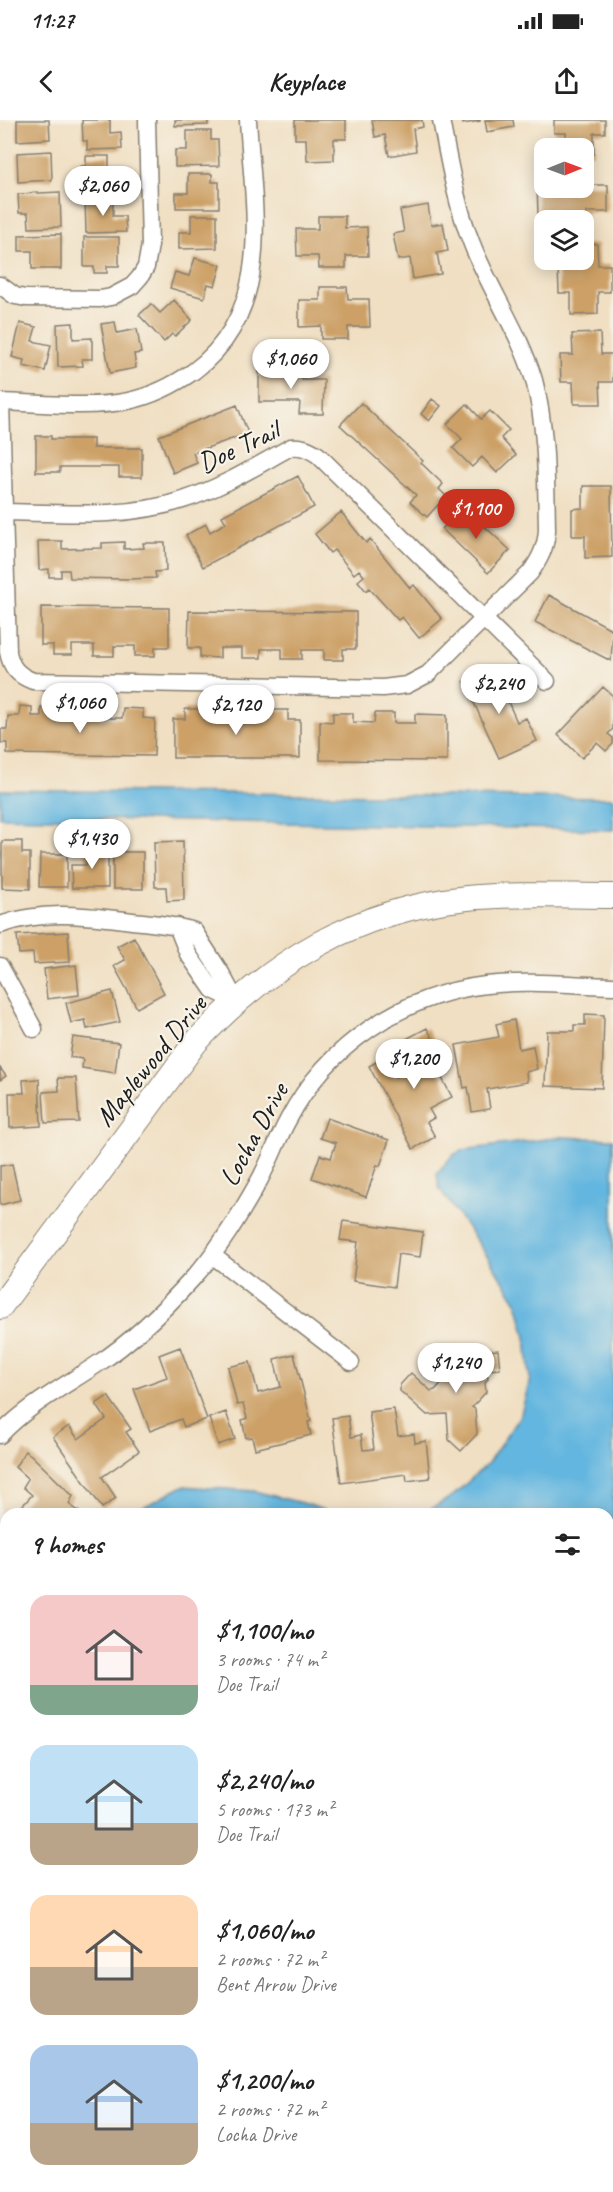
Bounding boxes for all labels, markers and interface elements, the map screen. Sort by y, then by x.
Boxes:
text: 11:27 [30,7,74,35]
text: Keyplace [269,64,344,98]
icon: back [30,65,63,98]
icon: share [550,65,583,98]
north arrow [534,138,594,198]
map controls [534,138,594,270]
pin: $2,060 [54,166,152,217]
text: $2,060 [78,173,128,198]
button: layers [534,210,594,270]
pin: $1,060 [242,339,340,390]
text: $1,060 [266,346,316,371]
street label: Doe Trail [192,410,289,480]
pin: $1,100 [427,489,525,540]
text: $1,100 [452,496,500,521]
pin: $2,240 [450,664,548,715]
text: $2,240 [475,671,523,696]
pin: $1,060 [31,683,129,734]
pin: $2,120 [187,685,285,736]
text: $1,060 [55,690,105,715]
text: $2,120 [212,692,260,717]
pin: $1,430 [43,819,141,870]
text: $1,430 [68,826,116,851]
street label: Maplewood Drive [87,986,215,1133]
pin: $1,200 [365,1039,463,1090]
text: $1,200 [390,1046,438,1071]
street label: Locha Drive [211,1075,297,1192]
pin: $1,240 [407,1343,505,1394]
text: $1,240 [432,1350,480,1375]
text: 9 homes [30,1528,103,1561]
icon: filters [551,1528,584,1561]
text: $1,100/mo [216,1614,313,1647]
icon: home [78,1619,150,1691]
text: 3 rooms · 74 m² [216,1647,324,1672]
text: Doe Trail [216,1672,277,1697]
text: $2,240/mo [216,1764,313,1797]
icon: home [78,1769,150,1841]
text: 5 rooms · 173 m² [216,1797,333,1822]
text: Doe Trail [216,1822,277,1847]
text: $1,060/mo [216,1914,314,1947]
icon: home [78,1919,150,1991]
text: 2 rooms · 72 m² [216,1947,324,1972]
text: Bent Arrow Drive [216,1972,336,1997]
text: $1,200/mo [216,2064,313,2097]
icon: home [78,2069,150,2141]
text: 2 rooms · 72 m² [216,2097,324,2122]
text: Locha Drive [216,2122,296,2147]

